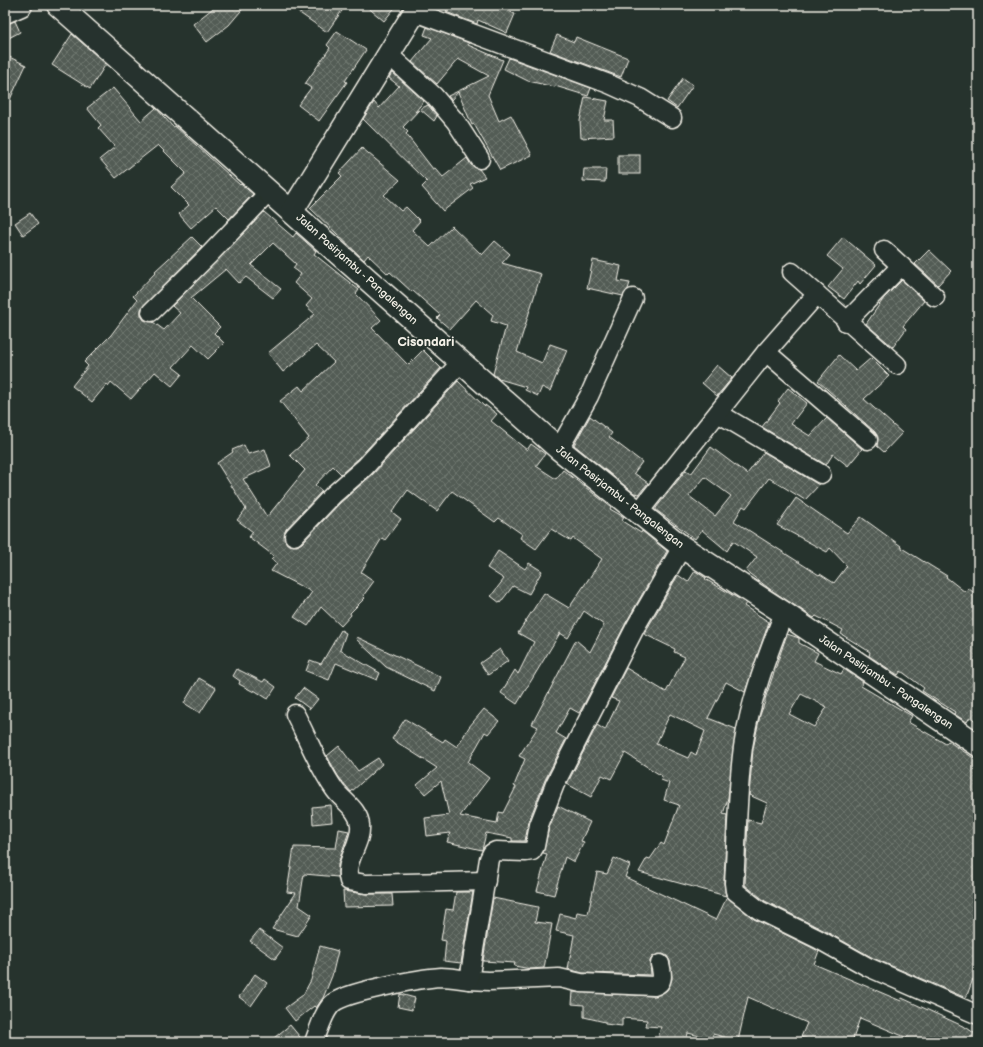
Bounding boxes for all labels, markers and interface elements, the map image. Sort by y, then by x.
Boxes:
street label: Jalan Pasirjambu - Pangalengan [294,211,420,327]
district label: Cisondari [398,334,454,350]
street label: Jalan Pasirjambu - Pangalengan [553,443,687,551]
street label: Jalan Pasirjambu - Pangalengan [816,632,956,732]

